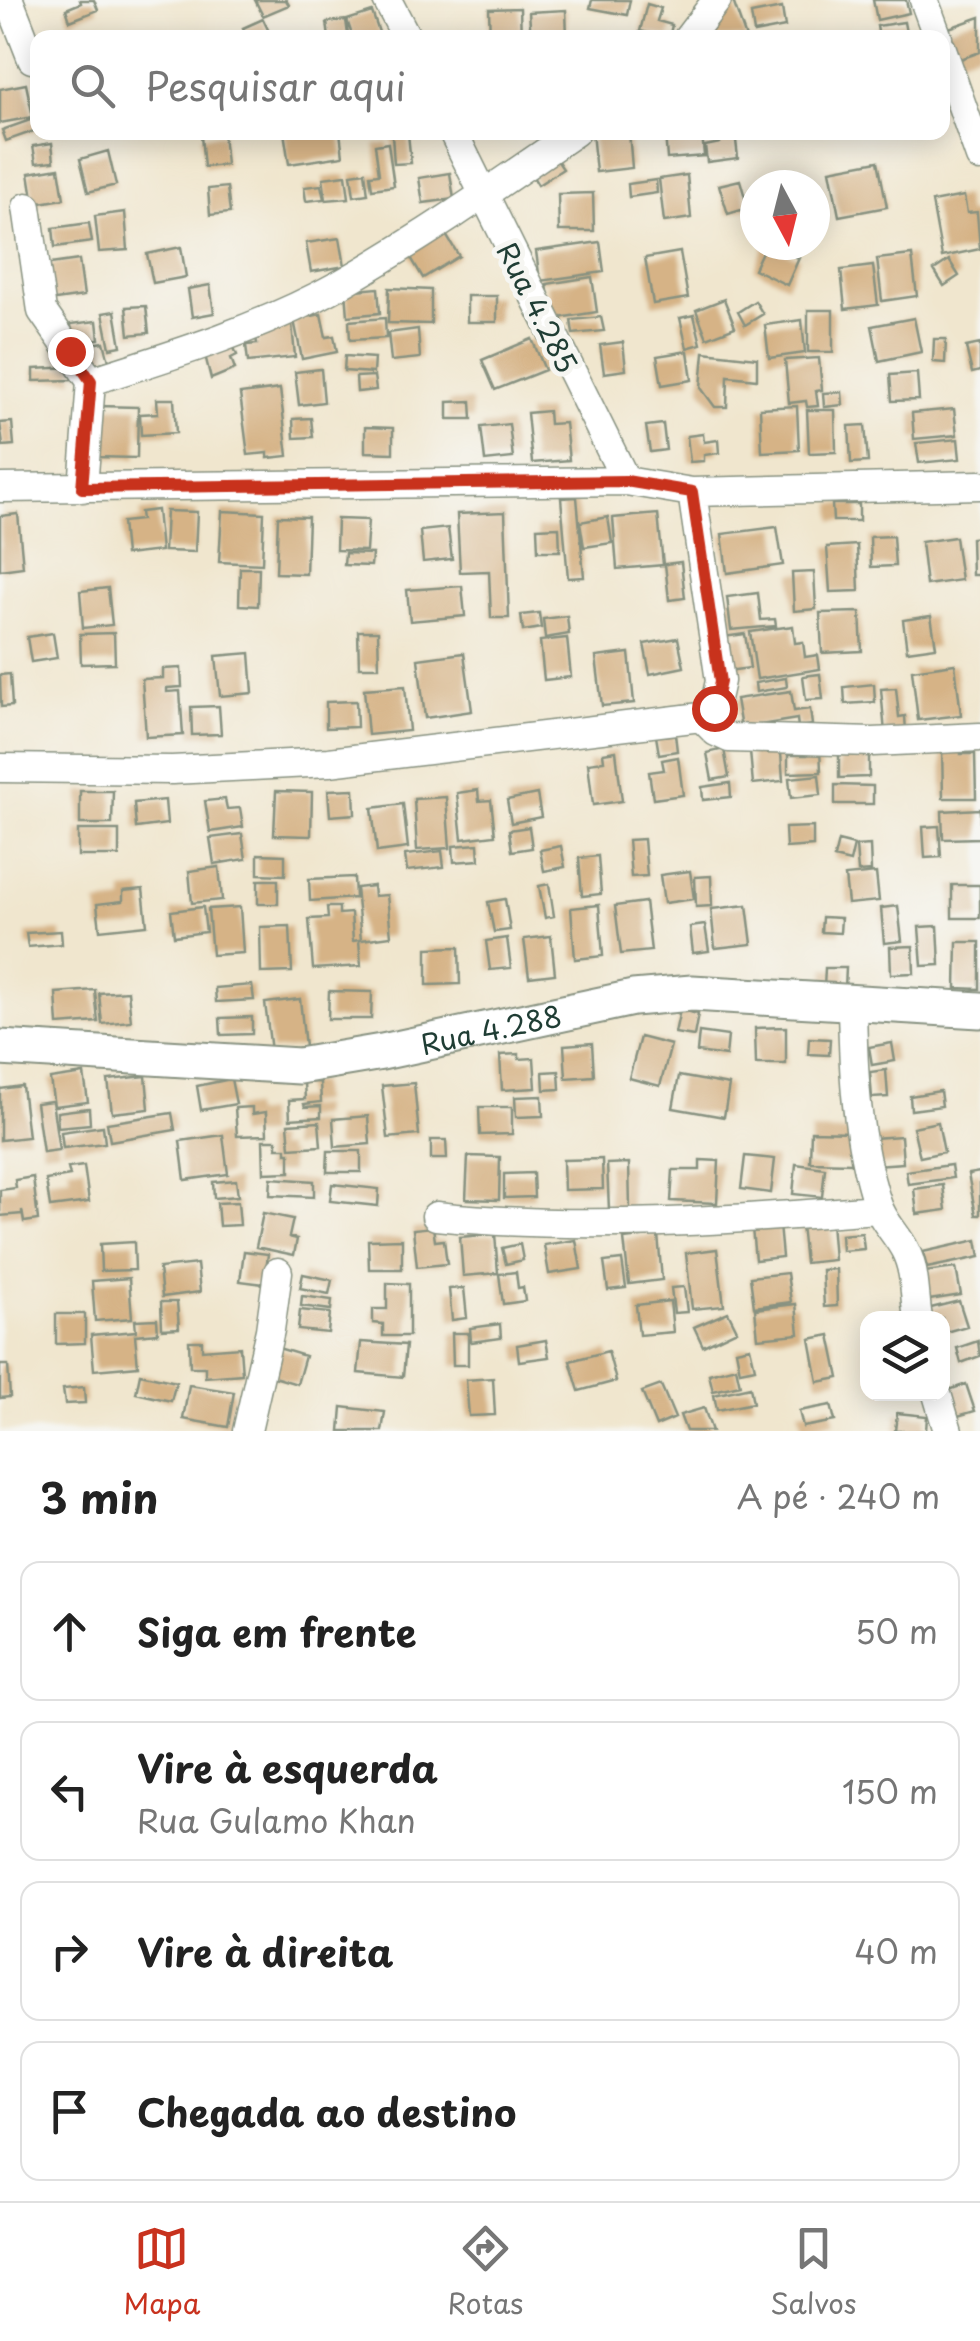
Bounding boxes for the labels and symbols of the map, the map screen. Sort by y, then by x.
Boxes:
north arrow [740,170,830,260]
street label: Rua 4.285 [487,234,589,380]
route end [48,329,94,375]
route start [692,686,738,732]
street label: Rua 4.288 [416,993,565,1065]

